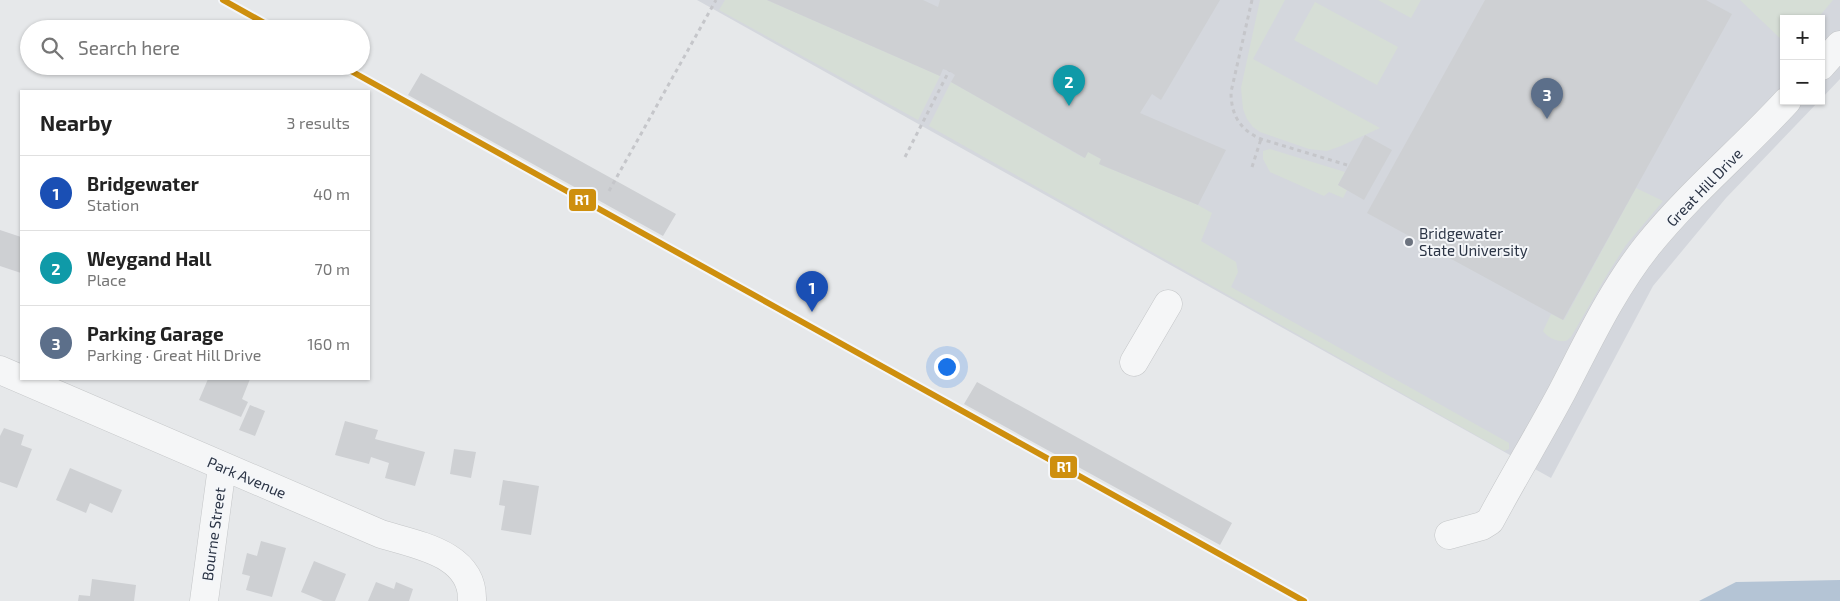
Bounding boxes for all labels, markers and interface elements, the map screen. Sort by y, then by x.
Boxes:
map controls [1780,15,1825,105]
button: + [1780,15,1825,60]
search box [20,20,370,75]
icon: search [38,34,66,62]
text: Search here [78,36,180,59]
button: − [1780,60,1825,105]
pin: 2 [1053,65,1085,106]
pin: 3 [1531,78,1563,119]
text: Nearby [40,110,112,135]
text: 3 results [287,113,350,132]
street label: Great Hill Drive [1662,144,1746,230]
text: Bridgewater [87,172,199,195]
text: 1 [53,184,59,203]
text: 40 m [313,184,350,203]
line badge: R1 [568,188,597,212]
text: R1 [574,191,590,208]
text: Station [87,195,139,214]
place label: Bridgewater State University [1419,224,1528,259]
marker: Bridgewater State University [1403,236,1415,248]
text: Weygand Hall [87,247,212,270]
text: 2 [51,259,61,278]
text: 70 m [315,259,350,278]
text: Place [87,270,126,289]
pin: 1 [796,271,828,312]
text: Parking Garage [87,322,224,345]
text: 3 [51,334,61,353]
text: 160 m [307,334,350,353]
text: Parking · Great Hill Drive [87,345,261,364]
your location [934,354,960,380]
street label: Park Avenue [205,452,289,502]
line badge: R1 [1049,455,1078,479]
text: R1 [1056,458,1072,475]
street label: Bourne Street [198,486,229,582]

